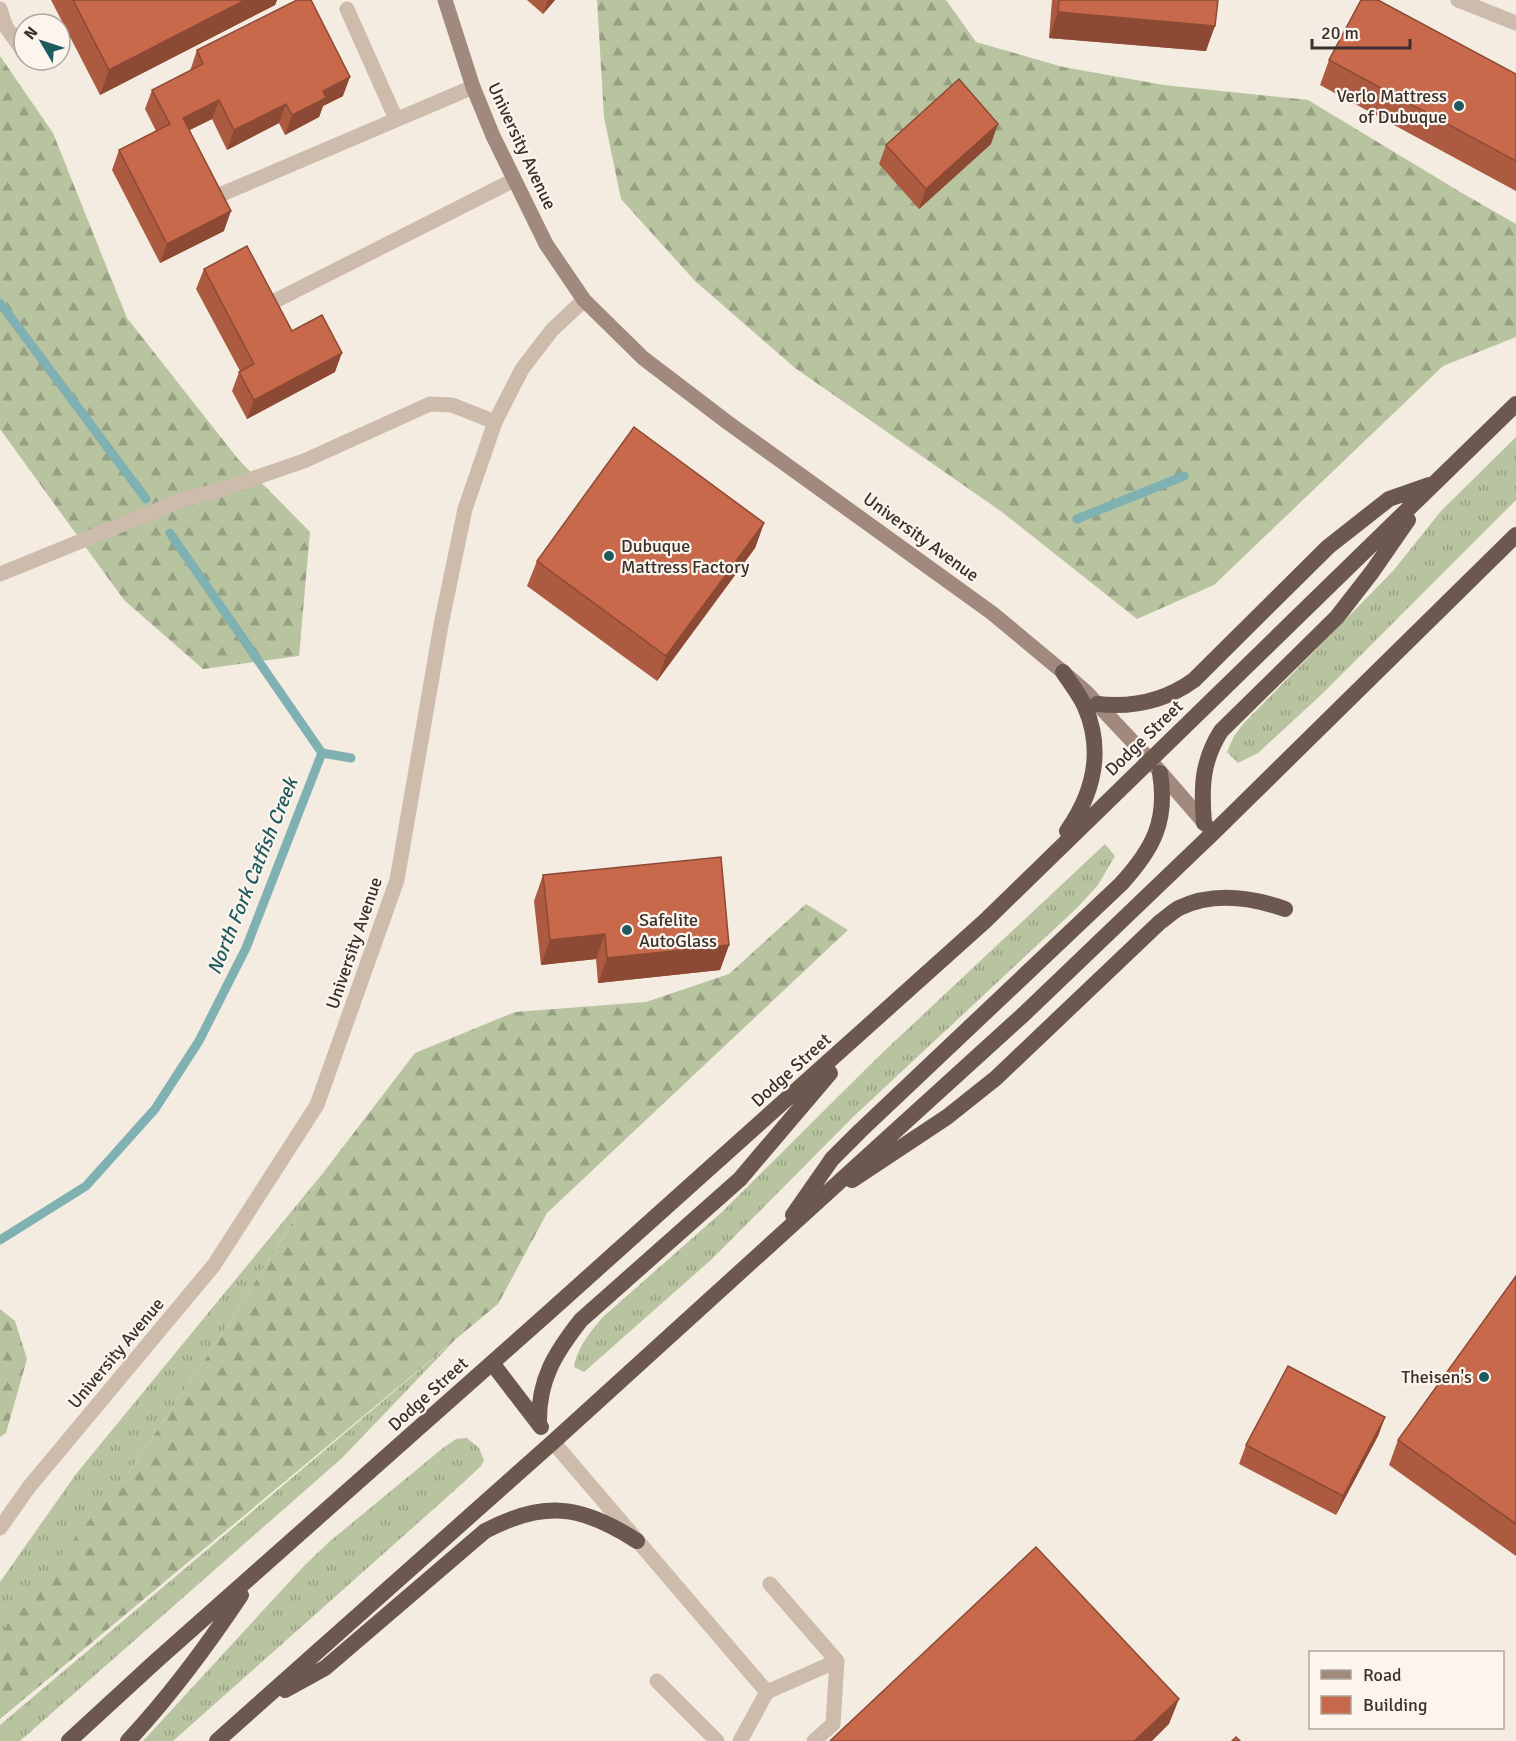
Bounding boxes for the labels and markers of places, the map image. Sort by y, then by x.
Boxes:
place label: Verlo Mattress of Dubuque [1336,85,1447,128]
marker: Verlo Mattress of Dubuque [1452,99,1466,113]
place label: Dubuque Mattress Factory [621,535,750,578]
marker: Dubuque Mattress Factory [602,549,616,563]
place label: Safelite AutoGlass [639,909,717,952]
marker: Safelite AutoGlass [620,923,634,937]
place label: Theisen's [1401,1366,1472,1388]
marker: Theisen's [1477,1370,1491,1384]

